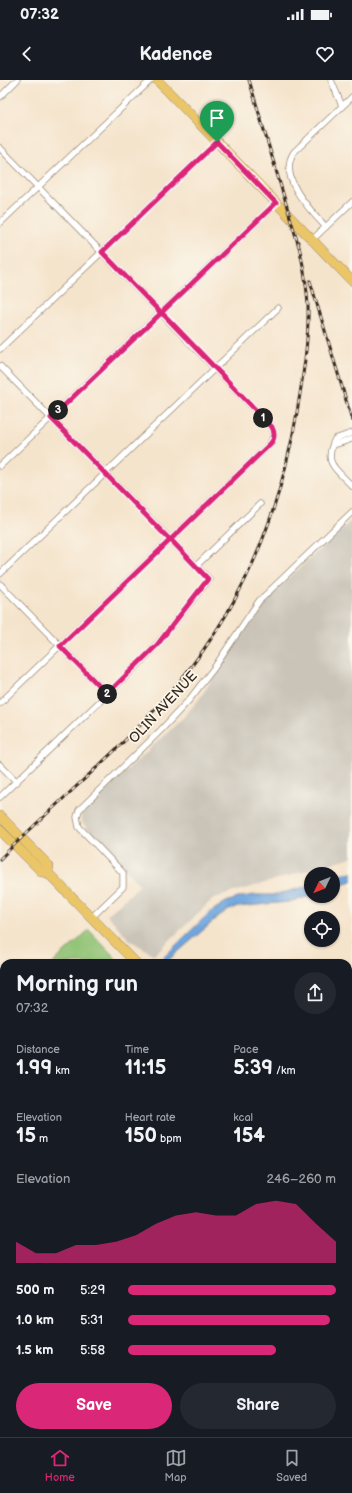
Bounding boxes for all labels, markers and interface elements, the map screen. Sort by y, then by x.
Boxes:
text: 07:32 [20,5,59,24]
icon: back [16,43,38,65]
icon: heart [314,43,336,65]
text: Kadence [140,44,212,65]
pin [200,101,234,142]
icon: arrive [206,107,228,129]
pin: 3 [48,400,68,420]
text: 3 [55,403,61,416]
pin: 1 [253,408,273,428]
text: 1 [261,411,265,424]
street label: OLIN AVENUE [125,667,201,747]
pin: 2 [97,684,117,704]
text: 2 [104,687,110,700]
north arrow [304,867,340,903]
map controls [304,867,340,947]
button: locate [304,911,340,947]
text: Morning run [16,971,138,998]
button: share [294,972,336,1014]
text: 07:32 [16,1000,48,1016]
text: Distance [16,1043,60,1056]
text: Time [125,1043,149,1056]
text: Pace [233,1043,258,1056]
text: 1.99 [16,1056,52,1080]
text: 11:15 [125,1056,166,1080]
text: 5:39 [233,1056,273,1080]
text: km [52,1064,70,1077]
text: /km [273,1064,296,1077]
text: Elevation [16,1111,62,1124]
text: Heart rate [125,1111,175,1124]
text: kcal [233,1111,253,1124]
text: 15 [16,1124,36,1148]
text: 150 [125,1124,157,1148]
text: 154 [233,1124,265,1148]
text: m [36,1132,48,1145]
text: bpm [157,1132,182,1145]
text: Elevation [16,1171,70,1187]
text: 246–260 m [267,1171,336,1187]
text: 500 m [16,1282,54,1298]
text: 5:29 [80,1282,105,1298]
text: 1.0 km [16,1312,54,1328]
text: 5:31 [80,1312,103,1328]
text: 1.5 km [16,1342,53,1358]
text: 5:58 [80,1342,105,1358]
button: Save [16,1383,172,1429]
button: Share [180,1383,336,1429]
tab: Home [45,1447,75,1484]
tab: Map [164,1447,187,1484]
tab: Saved [276,1447,307,1484]

